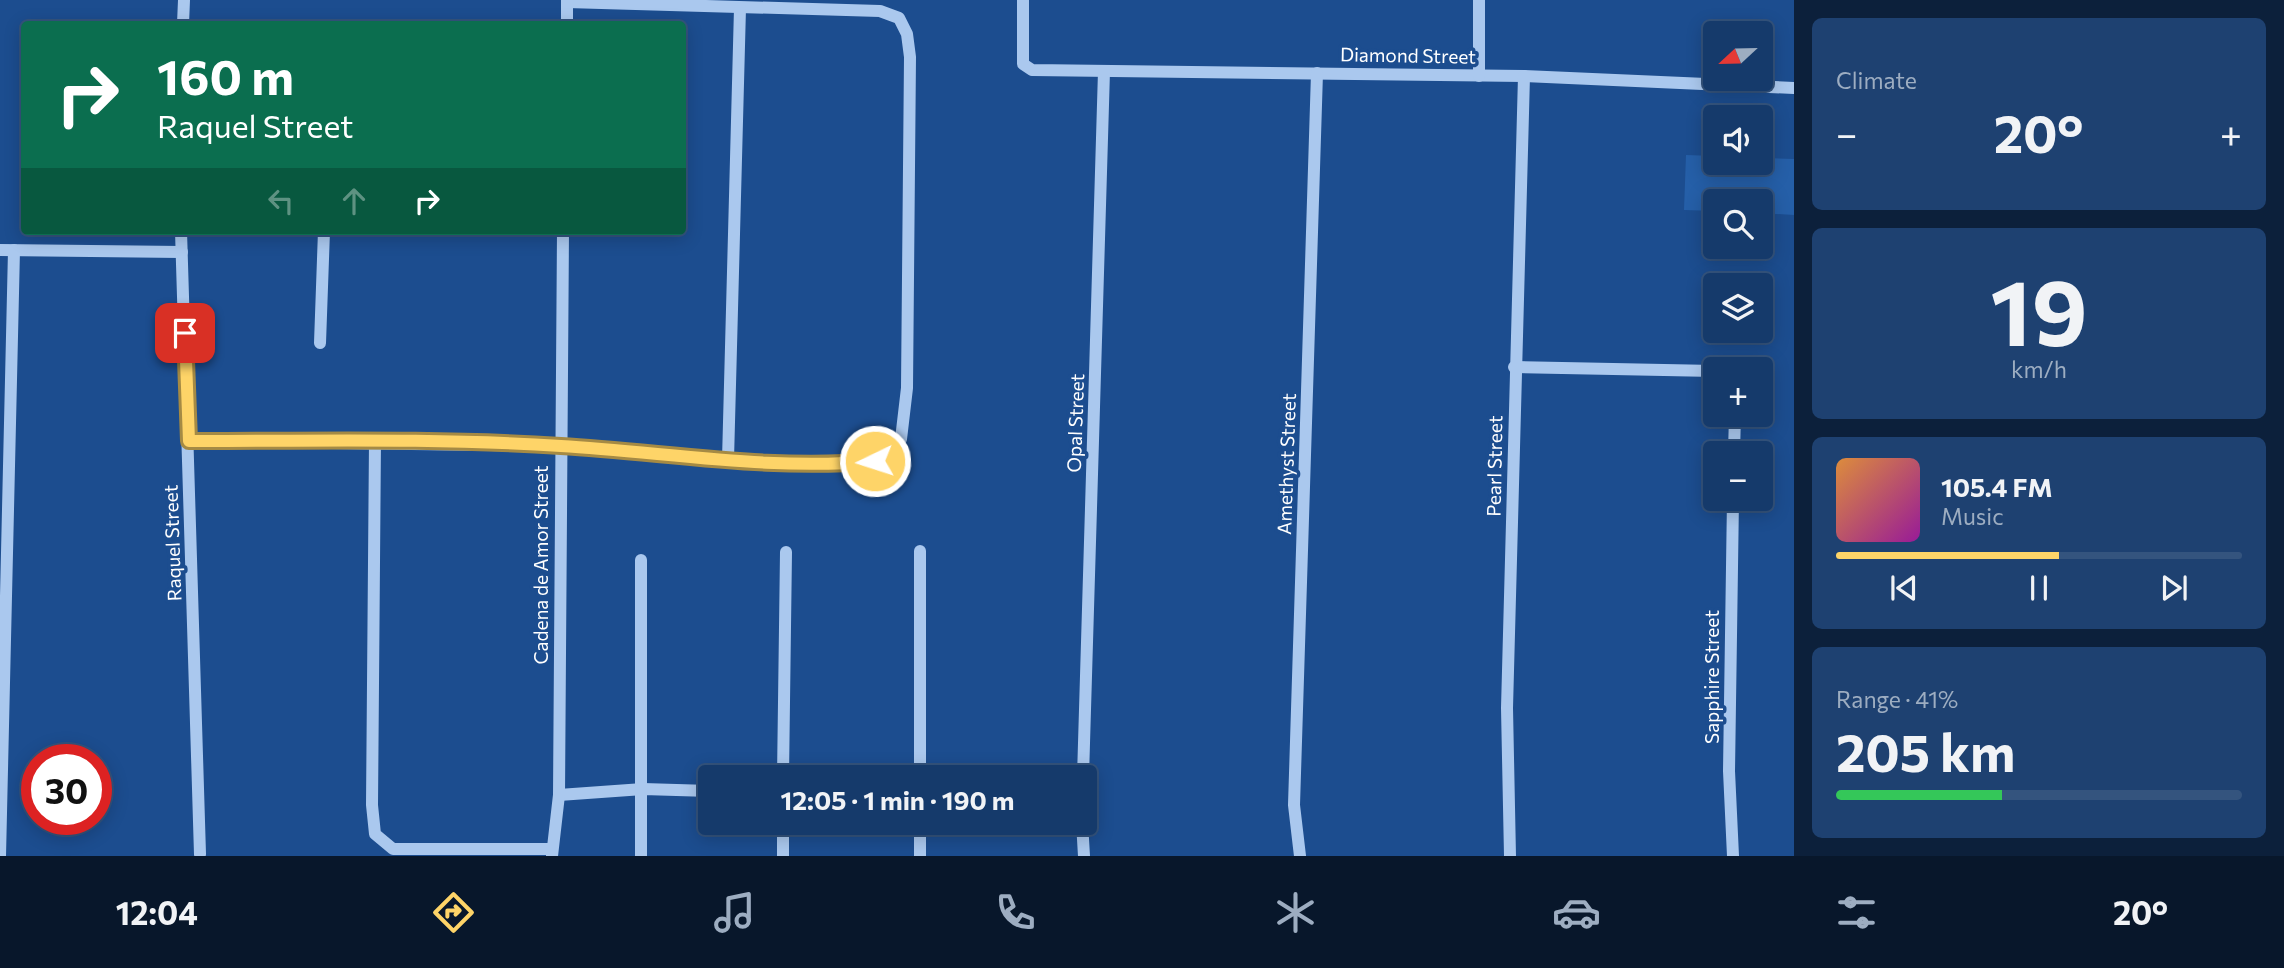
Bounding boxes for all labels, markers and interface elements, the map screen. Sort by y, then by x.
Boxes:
north arrow [1703,21,1773,91]
map controls [1703,21,1773,511]
street label: Diamond Street [1340,42,1476,68]
text: 160 m [157,45,294,105]
icon: right [42,49,133,140]
text: Climate [1836,66,1917,94]
text: 20° [1994,100,2084,164]
text: Raquel Street [157,105,353,145]
button: sound [1703,105,1773,175]
text: − [1836,109,1858,156]
text: + [2220,109,2242,156]
icon: left [262,182,300,220]
icon: ahead [335,182,373,220]
icon: right [408,182,446,220]
button: search [1703,189,1773,259]
text: 19 [1990,253,2088,365]
button: layers [1703,273,1773,343]
pin [155,303,215,363]
icon: arrive [166,314,204,352]
text: km/h [2011,355,2067,383]
button: + [1703,357,1773,427]
street label: Opal Street [1062,373,1088,473]
street label: Amethyst Street [1272,393,1300,535]
street label: Pearl Street [1482,415,1506,517]
position arrow [838,424,912,498]
button: − [1703,441,1773,511]
street label: Cadena de Amor Street [529,465,552,665]
text: 105.4 FM [1941,471,2053,502]
street label: Raquel Street [158,484,186,602]
text: Music [1941,502,2004,530]
icon: previous [1885,569,1923,607]
icon: pause [2020,569,2058,607]
icon: next [2155,569,2193,607]
street label: Sapphire Street [1700,610,1723,744]
text: Range · 41% [1836,685,1958,713]
text: 205 km [1836,719,2015,783]
speed limit sign: 30 [21,744,112,835]
text: 12:05 · 1 min · 190 m [781,784,1014,815]
icon: directions [429,888,478,937]
icon: music [710,888,759,937]
icon: phone [991,888,1040,937]
icon: climate [1271,888,1320,937]
icon: car [1552,888,1601,937]
icon: filters [1832,888,1881,937]
text: 12:04 [116,892,198,932]
text: 20° [2113,892,2168,932]

